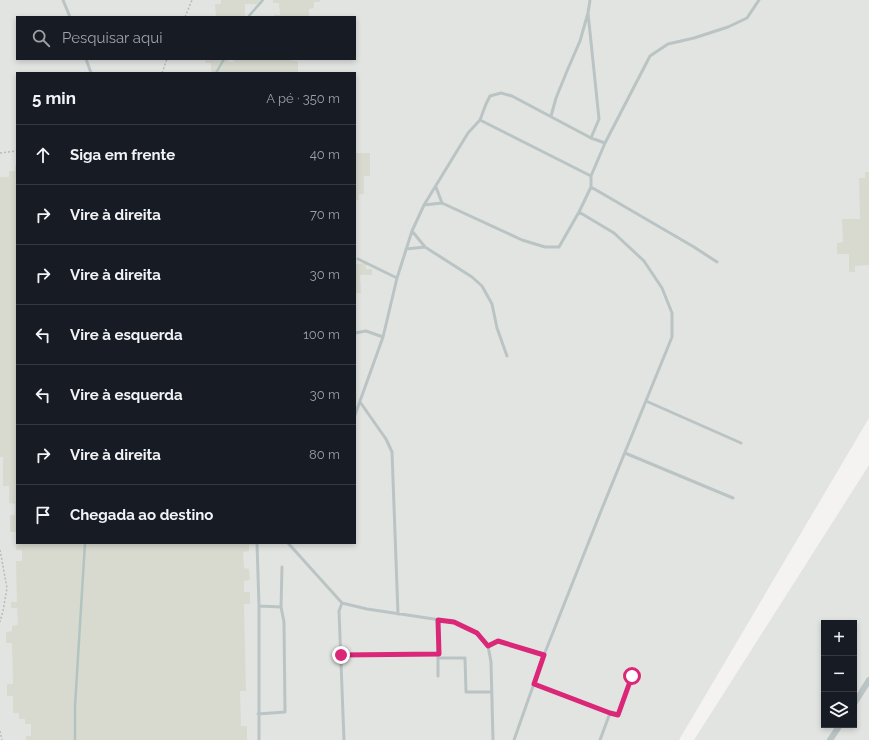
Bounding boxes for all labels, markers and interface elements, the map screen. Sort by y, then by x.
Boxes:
search box [16,16,356,60]
icon: search [30,27,52,49]
text: Pesquisar aqui [62,29,162,47]
text: 5 min [32,88,76,108]
text: A pé · 350 m [266,91,340,106]
icon: ahead [32,144,54,166]
text: Siga em frente [70,146,175,164]
text: 40 m [310,147,340,162]
icon: right [32,204,54,226]
text: Vire à direita [70,206,161,224]
text: 70 m [310,207,340,222]
icon: right [32,264,54,286]
text: Vire à direita [70,266,161,284]
text: 30 m [310,267,340,282]
icon: left [32,324,54,346]
text: Vire à esquerda [70,326,183,344]
text: 100 m [303,327,340,342]
icon: left [32,384,54,406]
text: Vire à esquerda [70,386,183,404]
text: 30 m [310,387,340,402]
icon: right [32,444,54,466]
text: Vire à direita [70,446,161,464]
text: 80 m [309,447,340,462]
icon: arrive [32,504,54,526]
text: Chegada ao destino [70,506,213,524]
map controls [821,620,857,728]
button: + [821,620,857,656]
route end [332,646,350,664]
button: − [821,656,857,692]
route start [623,667,641,685]
button: layers [821,692,857,728]

